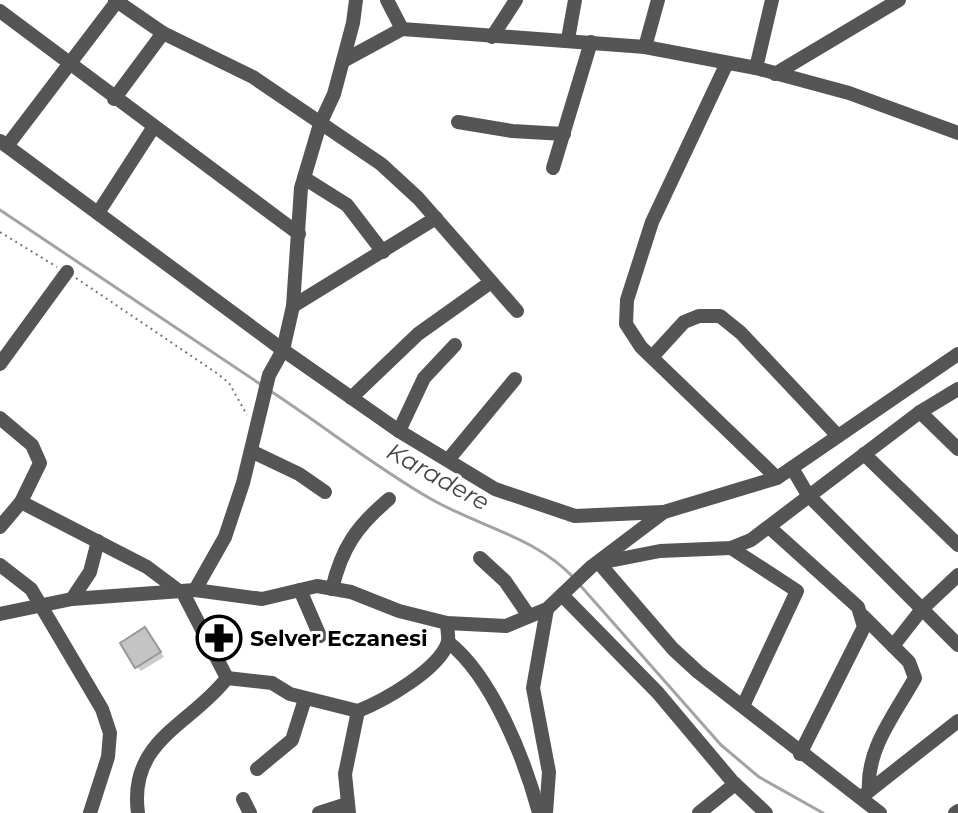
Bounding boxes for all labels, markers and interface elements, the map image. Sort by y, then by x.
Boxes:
water label: Karadere [382,437,495,517]
pharmacy icon: Selver Eczanesi [195,614,243,662]
place label: Selver Eczanesi [250,625,428,652]

